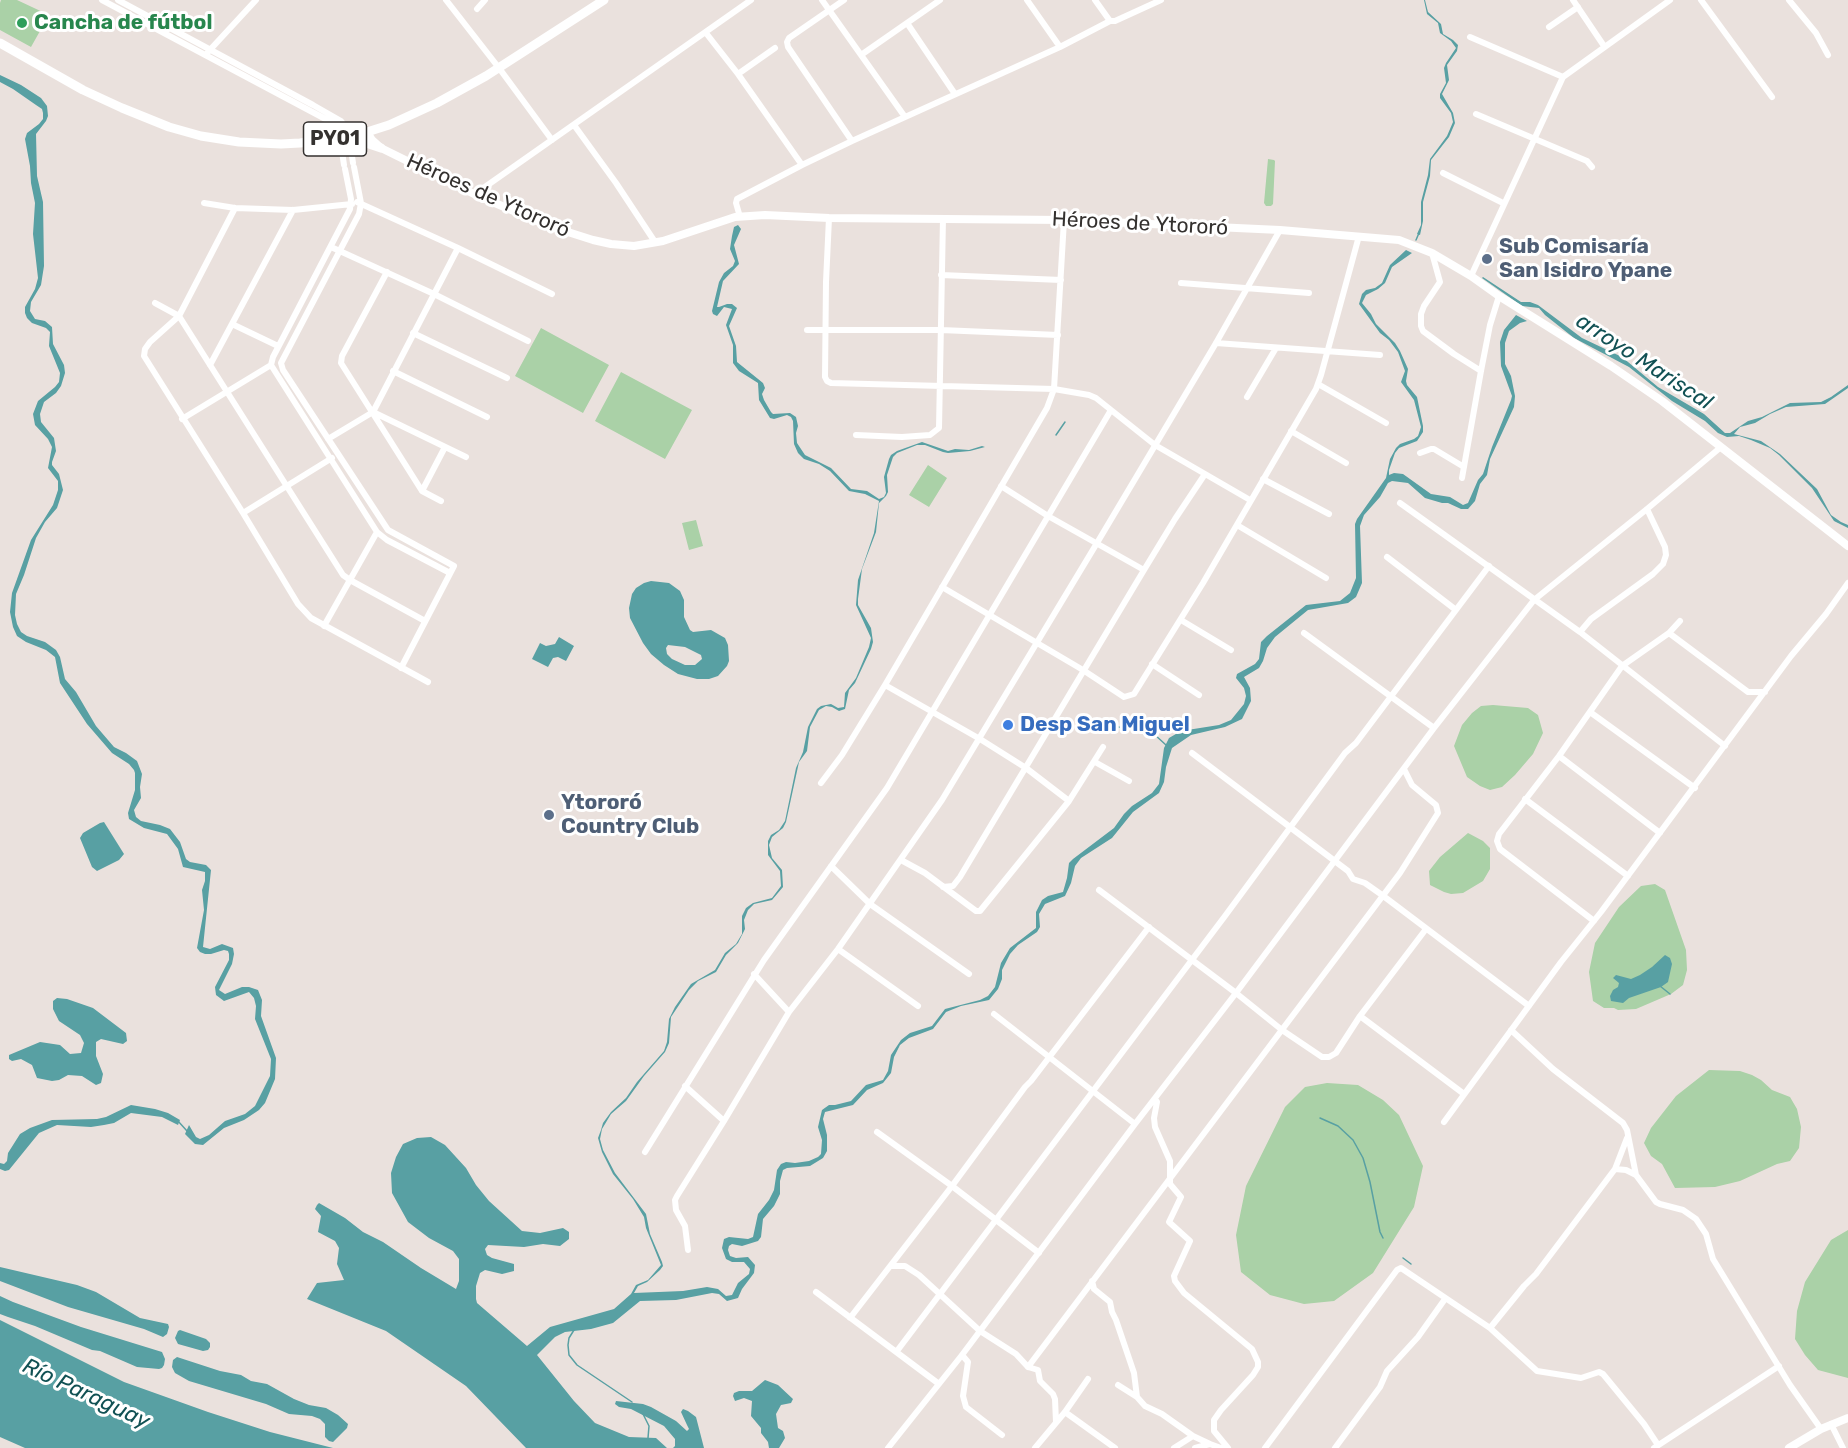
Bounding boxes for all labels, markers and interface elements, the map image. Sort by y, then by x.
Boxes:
place label: Cancha de fútbol [34,10,212,36]
marker: Cancha de fútbol [15,16,29,30]
road number: PY01 [304,122,366,156]
street label: Héroes de Ytororó [402,149,574,243]
street label: Héroes de Ytororó [1051,207,1229,241]
place label: Sub Comisaría San Isidro Ypane [1499,234,1672,284]
marker: Sub Comisaría San Isidro Ypane [1480,252,1494,266]
water label: arroyo Mariscal [1571,308,1717,416]
place label: Desp San Miguel [1020,712,1190,738]
marker: Desp San Miguel [1001,718,1015,732]
place label: Ytororó Country Club [561,790,699,840]
marker: Ytororó Country Club [542,808,556,822]
water label: Río Paraguay [18,1353,154,1435]

